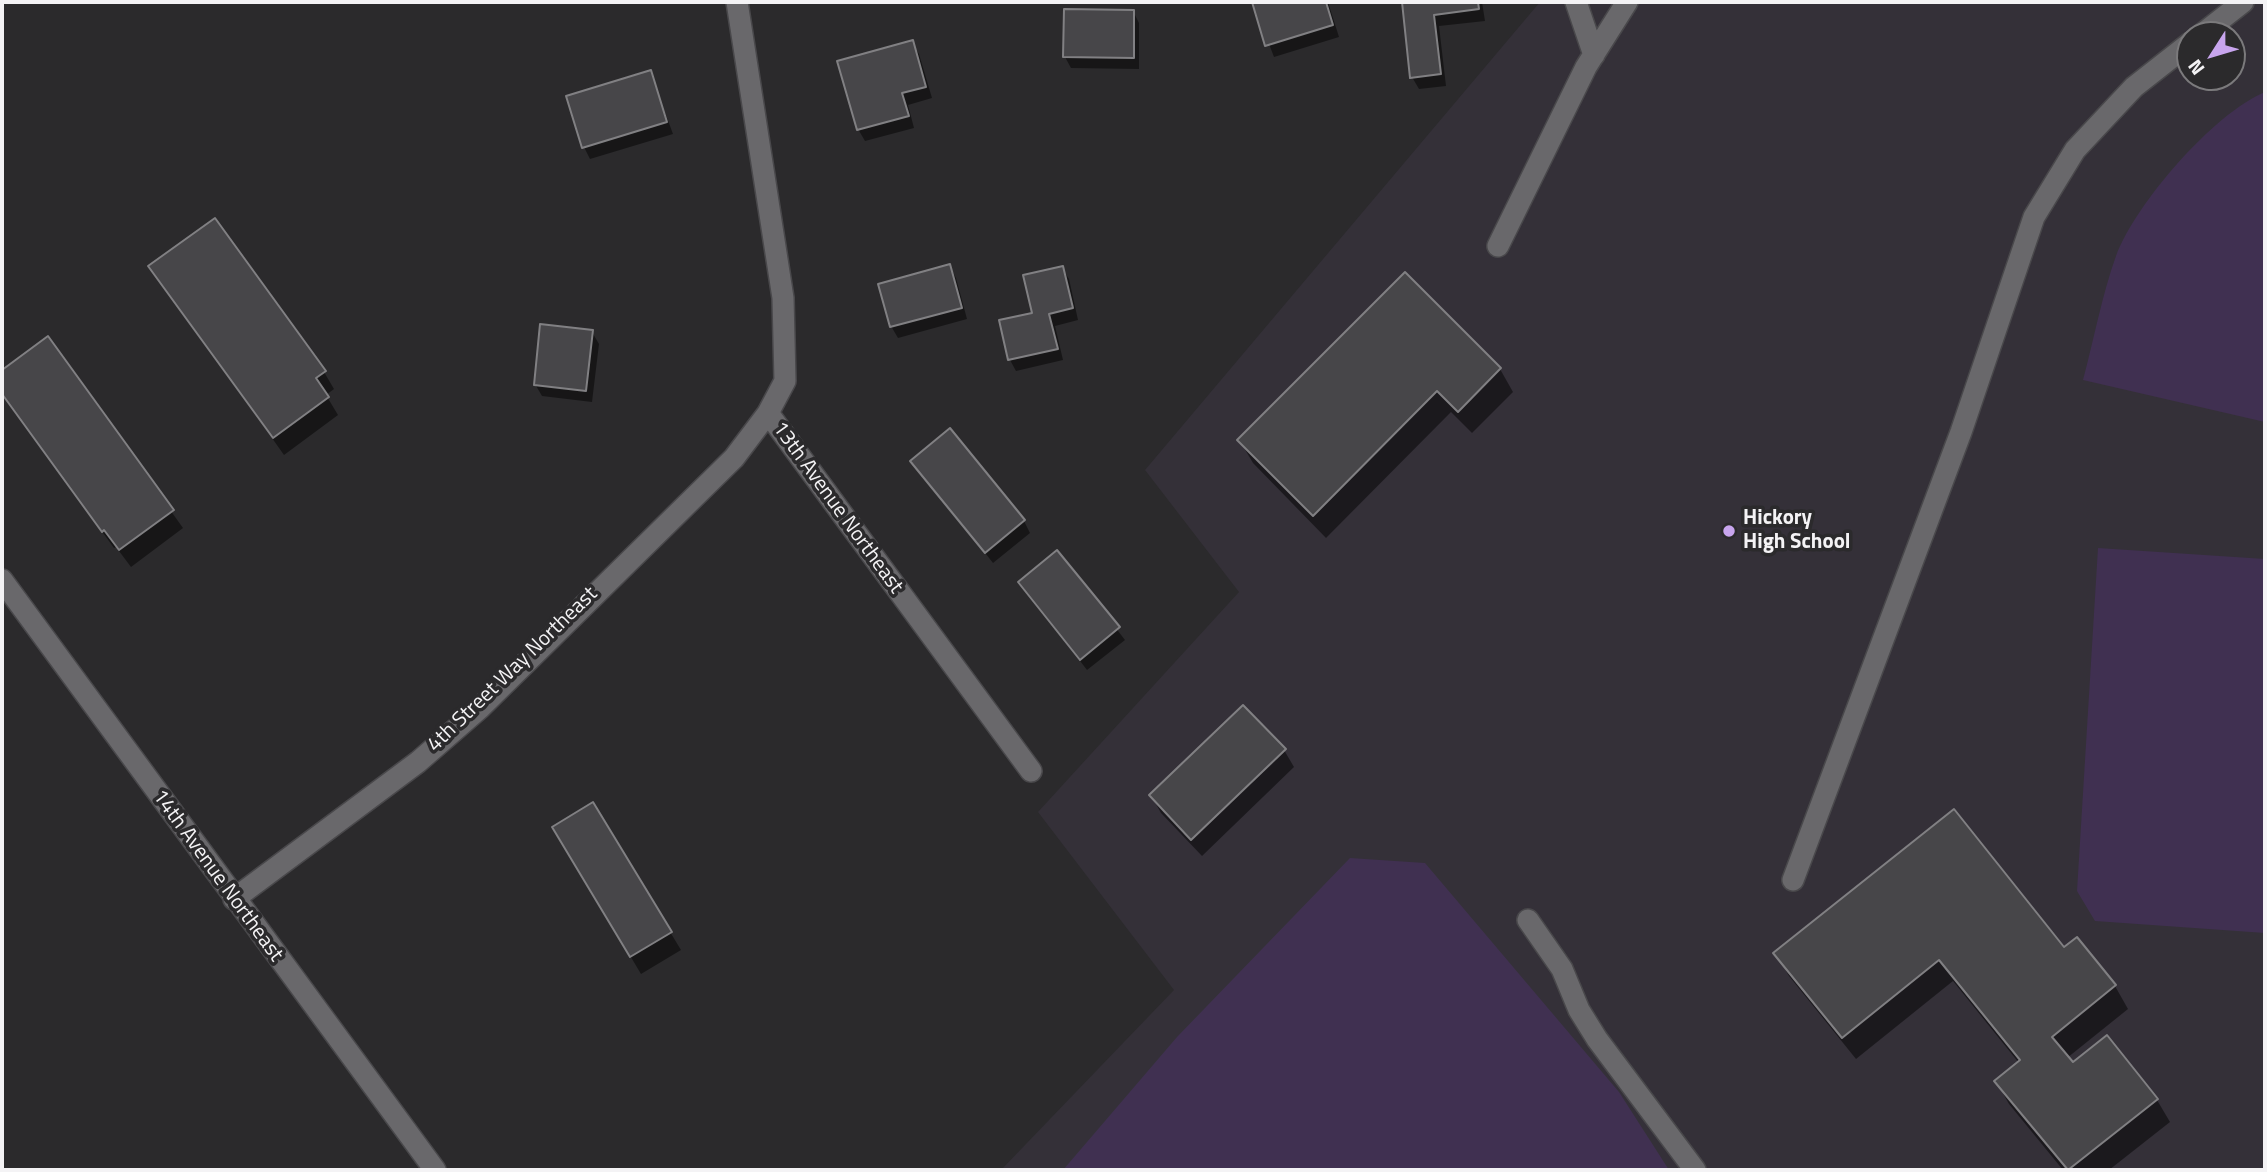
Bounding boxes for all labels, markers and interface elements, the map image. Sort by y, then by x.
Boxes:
north arrow [2176,21,2246,91]
text: N [2180,54,2211,82]
street label: 13th Avenue Northeast [766,417,908,599]
place label: Hickory High School [1743,506,1850,556]
marker: Hickory High School [1721,523,1737,539]
street label: 4th Street Way Northeast [423,582,603,758]
street label: 14th Avenue Northeast [146,785,288,967]

